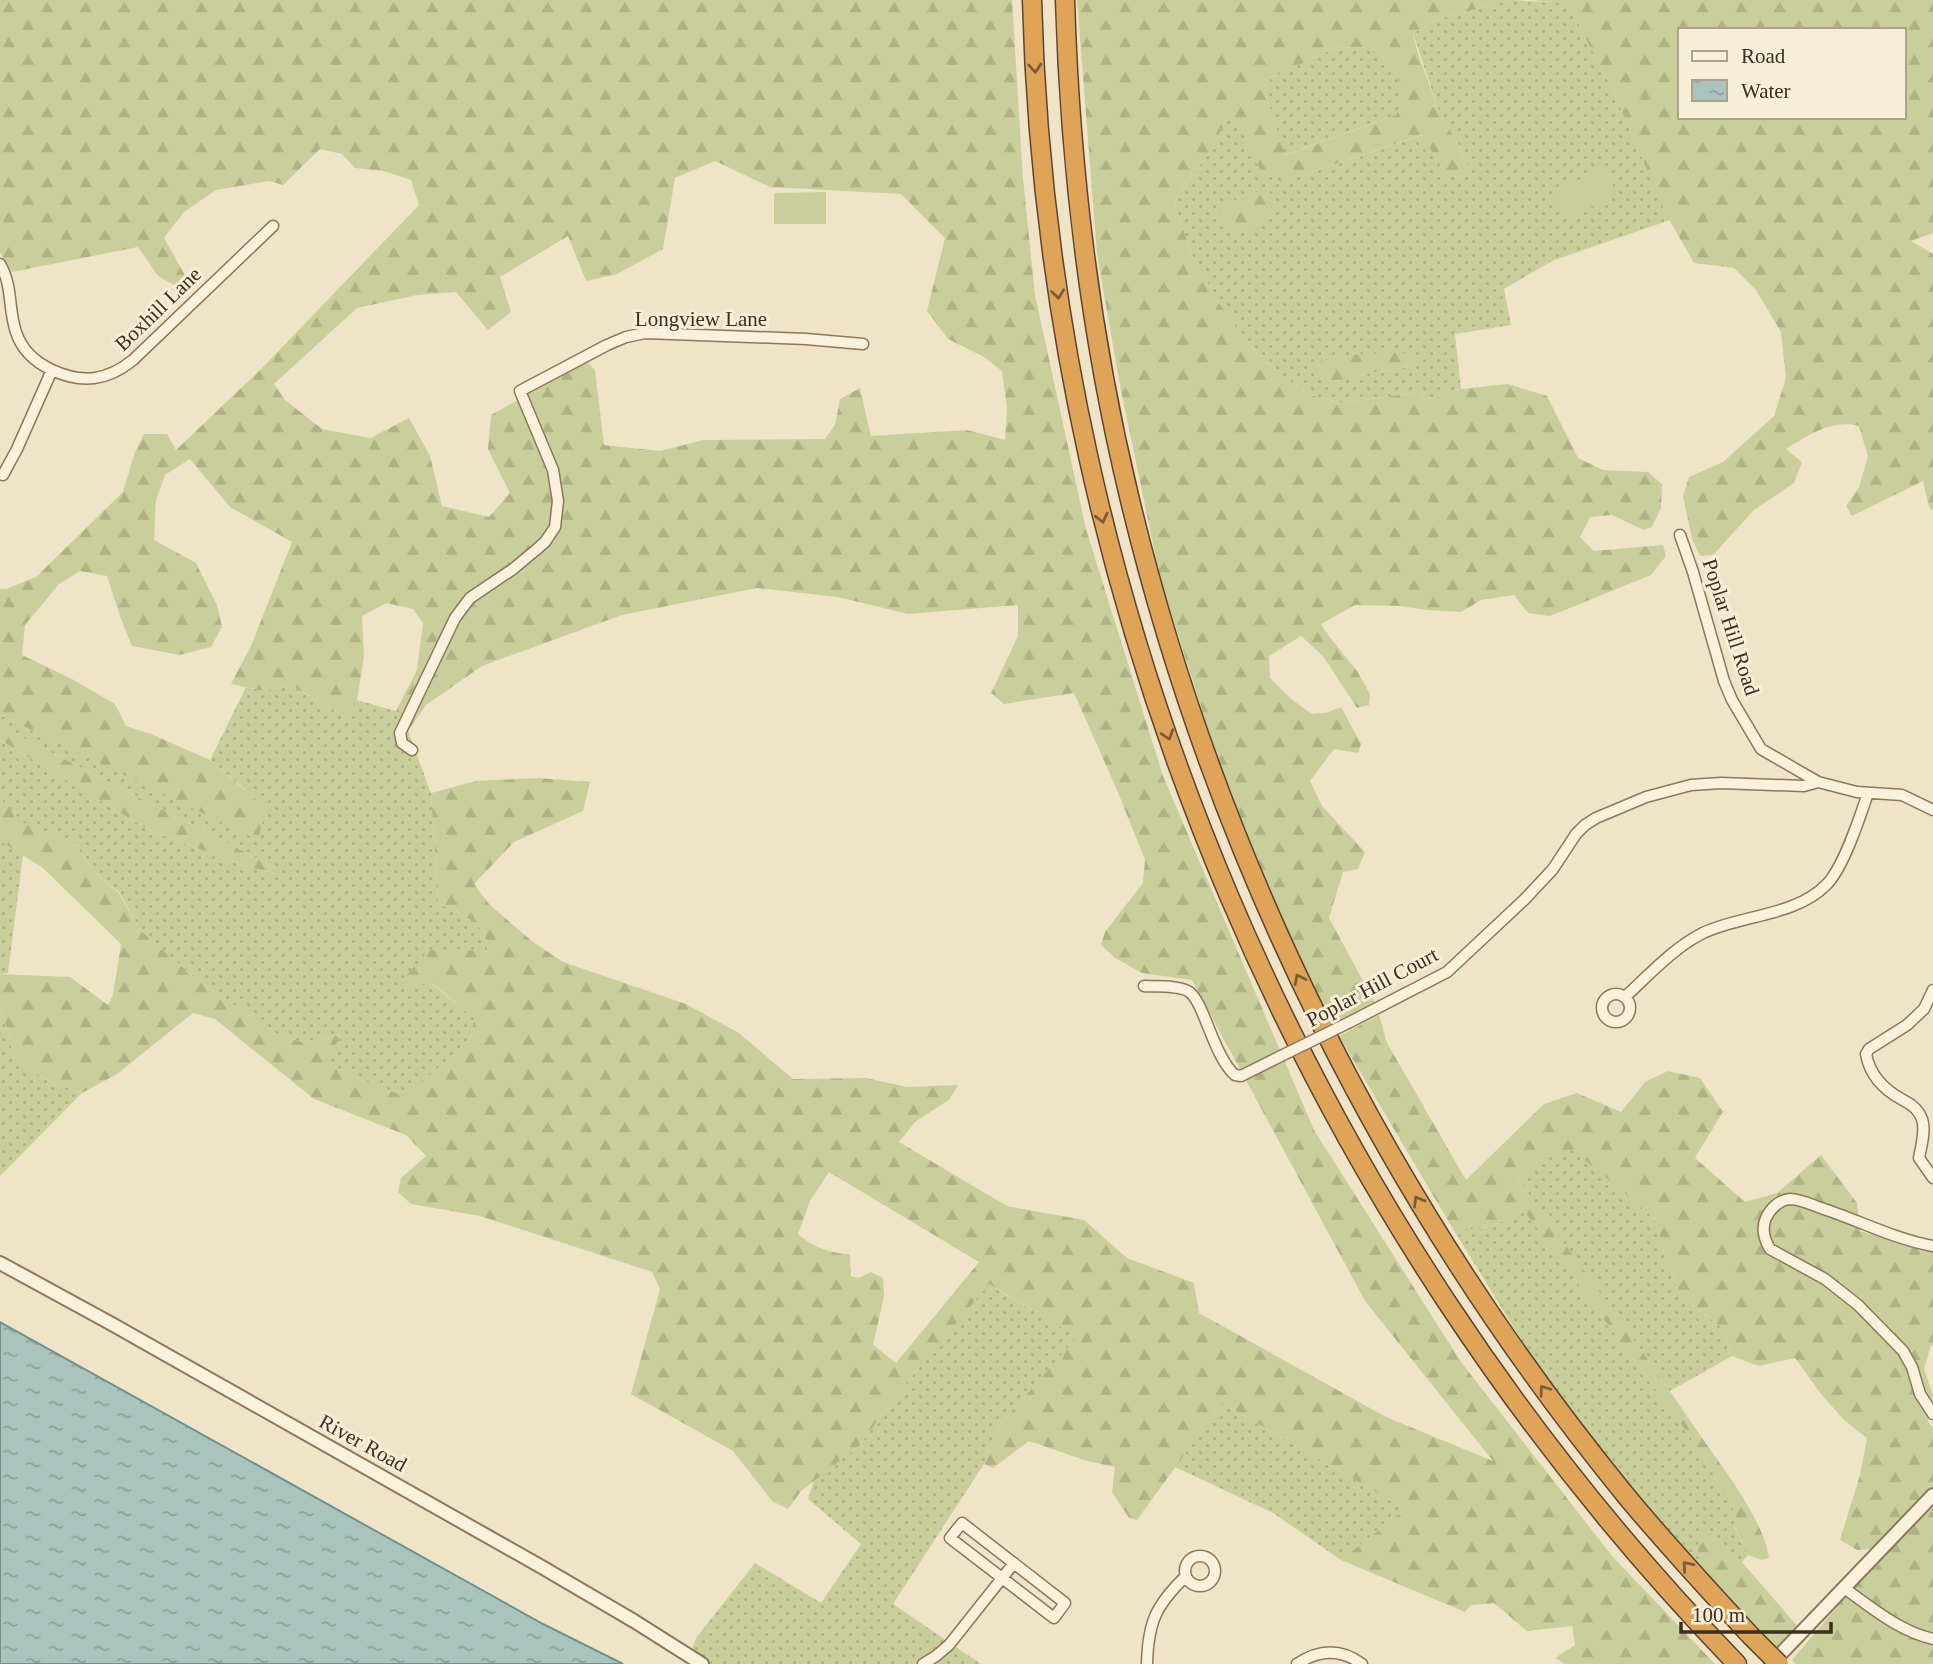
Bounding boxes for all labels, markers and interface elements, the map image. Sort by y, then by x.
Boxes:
legend [1678,28,1905,119]
text: Road [1741,44,1786,68]
one-way arrow [1027,63,1042,74]
text: Water [1741,79,1791,103]
street label: Boxhill Lane [110,262,206,356]
one-way arrow [1050,289,1065,300]
street label: Longview Lane [635,307,767,331]
one-way arrow [1094,511,1108,523]
street label: Poplar Hill Road [1698,556,1765,699]
one-way arrow [1160,729,1174,741]
street label: Poplar Hill Court [1302,942,1442,1032]
one-way arrow [1293,974,1307,986]
one-way arrow [1413,1195,1426,1208]
one-way arrow [1540,1385,1552,1398]
street label: River Road [315,1409,411,1477]
one-way arrow [1683,1562,1696,1575]
scale bar [1681,1590,1832,1634]
text: 100 m [1692,1603,1745,1627]

